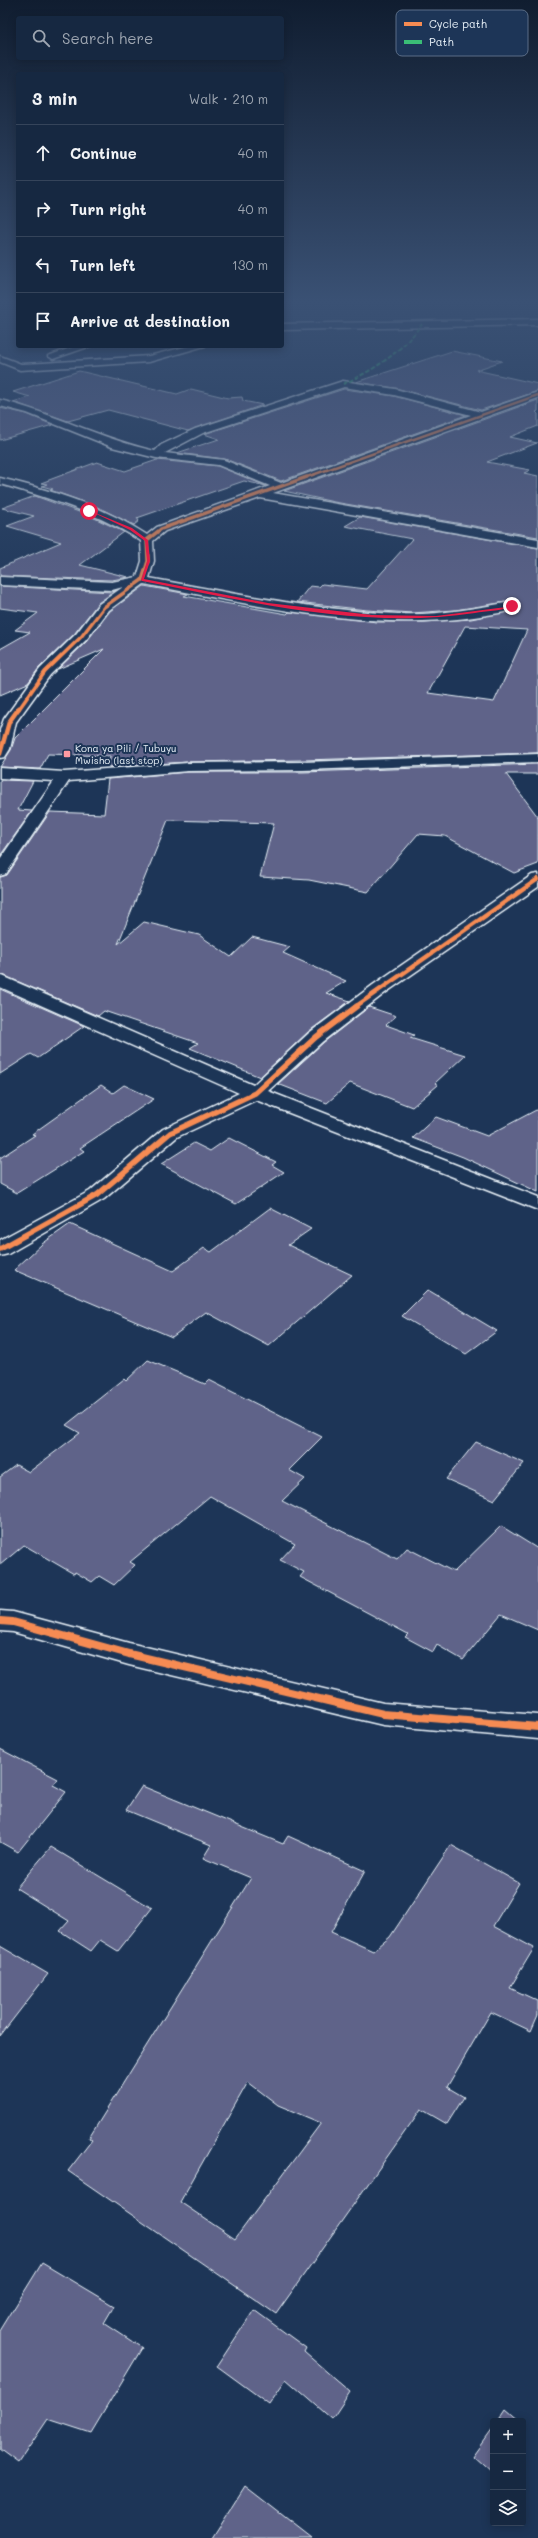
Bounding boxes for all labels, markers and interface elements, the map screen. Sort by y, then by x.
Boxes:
legend [396,10,528,56]
search box [16,16,284,60]
text: Cycle path [429,16,487,31]
icon: search [30,27,52,49]
text: Search here [62,28,153,48]
text: Path [429,34,454,49]
text: 3 min [32,87,77,109]
text: Walk · 210 m [189,90,268,107]
icon: ahead [32,142,54,164]
text: Continue [70,143,137,163]
text: 40 m [238,144,268,161]
icon: right [32,198,54,220]
text: Turn right [70,199,147,219]
text: 40 m [238,200,268,217]
icon: left [32,254,54,276]
text: Turn left [70,255,135,275]
text: 130 m [232,256,268,273]
icon: arrive [32,310,54,332]
text: Arrive at destination [70,311,230,331]
route start [80,502,98,520]
route end [503,597,521,615]
place label: Kona ya Pili / Tubuyu Mwisho (last stop) [75,741,177,767]
marker: Kona ya Pili / Tubuyu Mwisho (last stop) [62,749,72,759]
map controls [490,2418,526,2526]
button: + [490,2418,526,2454]
button: − [490,2454,526,2490]
button: layers [490,2490,526,2526]

